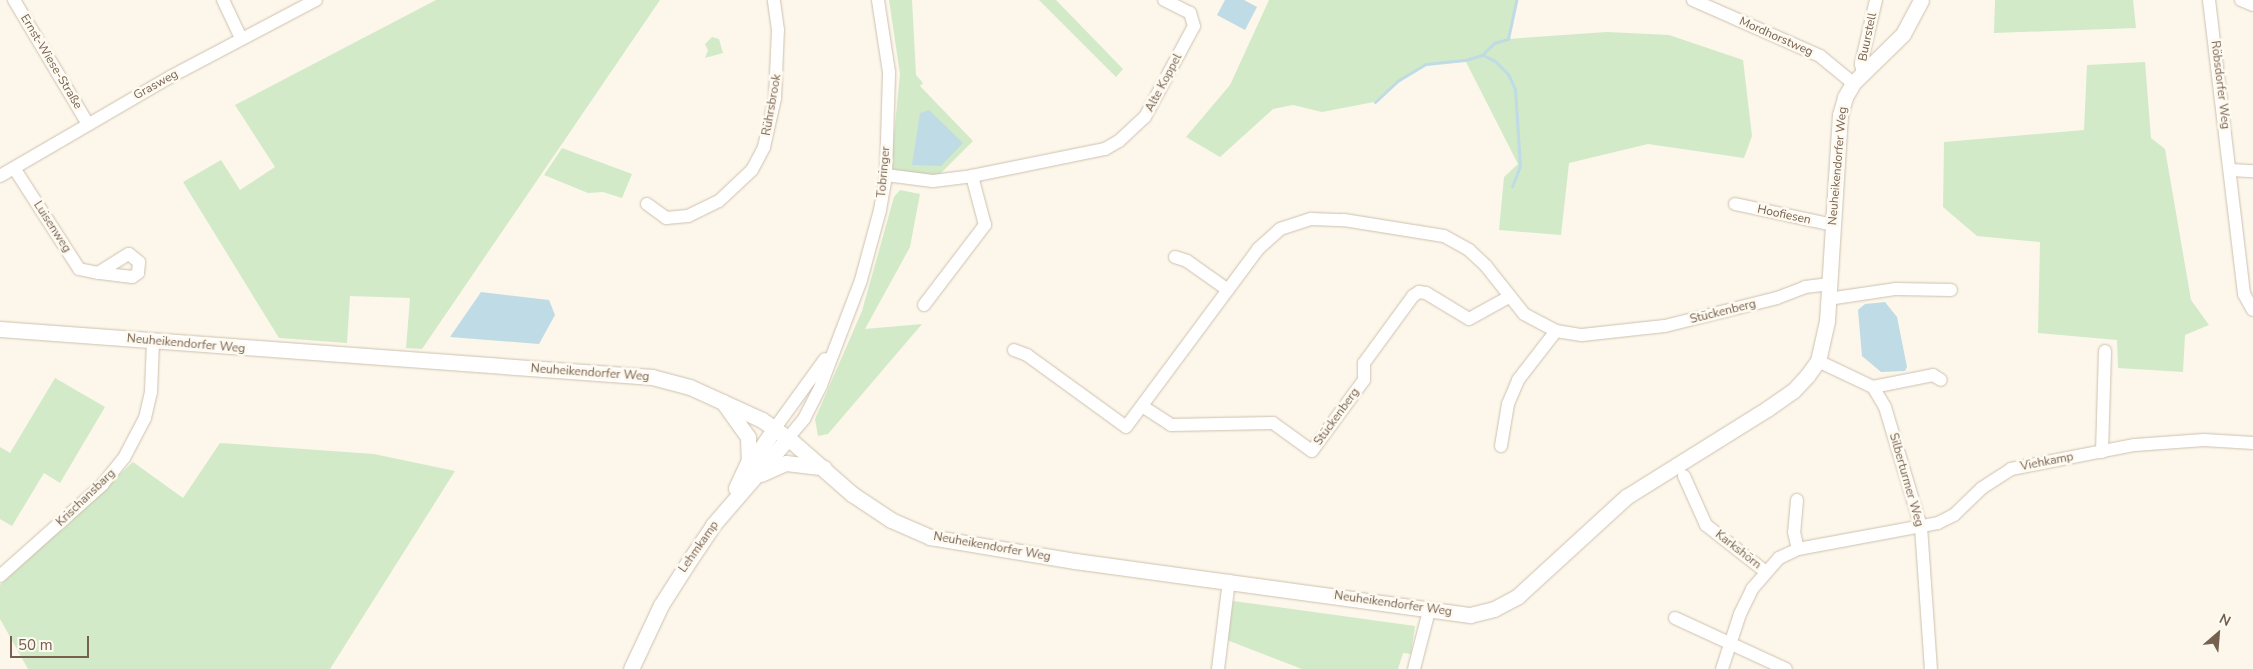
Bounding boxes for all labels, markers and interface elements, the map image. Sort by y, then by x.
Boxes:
street label: Buurstell [1856,11,1880,63]
street label: Ernst-Wiese-Straße [17,12,85,112]
street label: Mordhorstweg [1737,14,1815,60]
street label: Röbsdorfer Weg [2207,40,2233,130]
street label: Alte Koppel [1143,51,1185,115]
street label: Grasweg [131,67,181,103]
street label: Rührsbrook [760,73,784,137]
street label: Neuheikendorfer Weg [1826,106,1850,226]
street label: Tobringer [875,146,893,198]
street label: Luisenweg [30,199,74,255]
street label: Hoofiesen [1756,202,1812,228]
street label: Stückenberg [1688,297,1758,327]
street label: Neuheikendorfer Weg [126,332,246,356]
street label: Neuheikendorfer Weg [530,362,650,384]
street label: Stückenberg [1311,385,1363,449]
street label: Silberturmer Weg [1886,431,1926,529]
street label: Viehkamp [2019,450,2075,474]
street label: Krischansbarg [54,466,118,530]
street label: Lehmkamp [676,519,722,575]
street label: Karkshörn [1712,528,1764,572]
street label: Neuheikendorfer Weg [932,530,1052,564]
street label: Neuheikendorfer Weg [1333,589,1453,619]
north arrow [2193,609,2243,659]
text: N [2216,609,2234,631]
scale bar [12,626,91,658]
text: 50 m [18,635,53,655]

